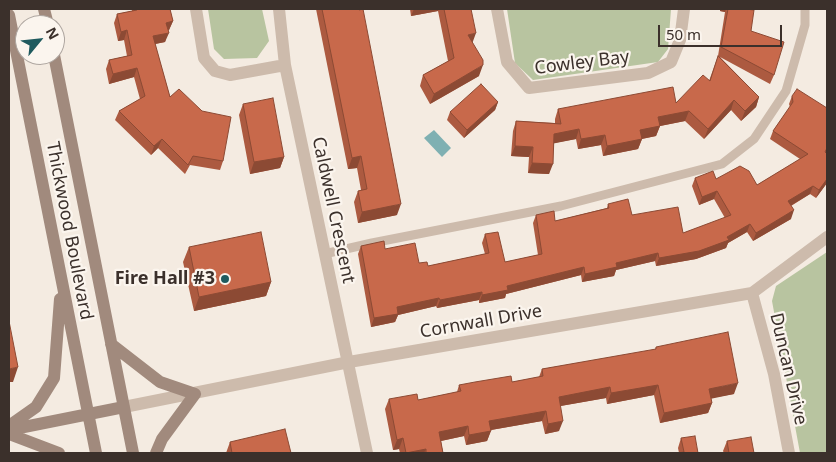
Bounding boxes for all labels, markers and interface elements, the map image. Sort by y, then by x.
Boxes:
north arrow [15,15,65,65]
scale bar [661,15,785,47]
text: N [42,24,64,43]
text: 50 m [666,24,701,44]
street label: Cowley Bay [533,46,631,80]
street label: Caldwell Crescent [307,135,359,285]
street label: Thickwood Boulevard [41,140,97,322]
place label: Fire Hall #3 [115,268,215,290]
marker: Fire Hall #3 [219,273,231,285]
street label: Cornwall Drive [418,301,544,343]
street label: Duncan Drive [765,311,811,427]

